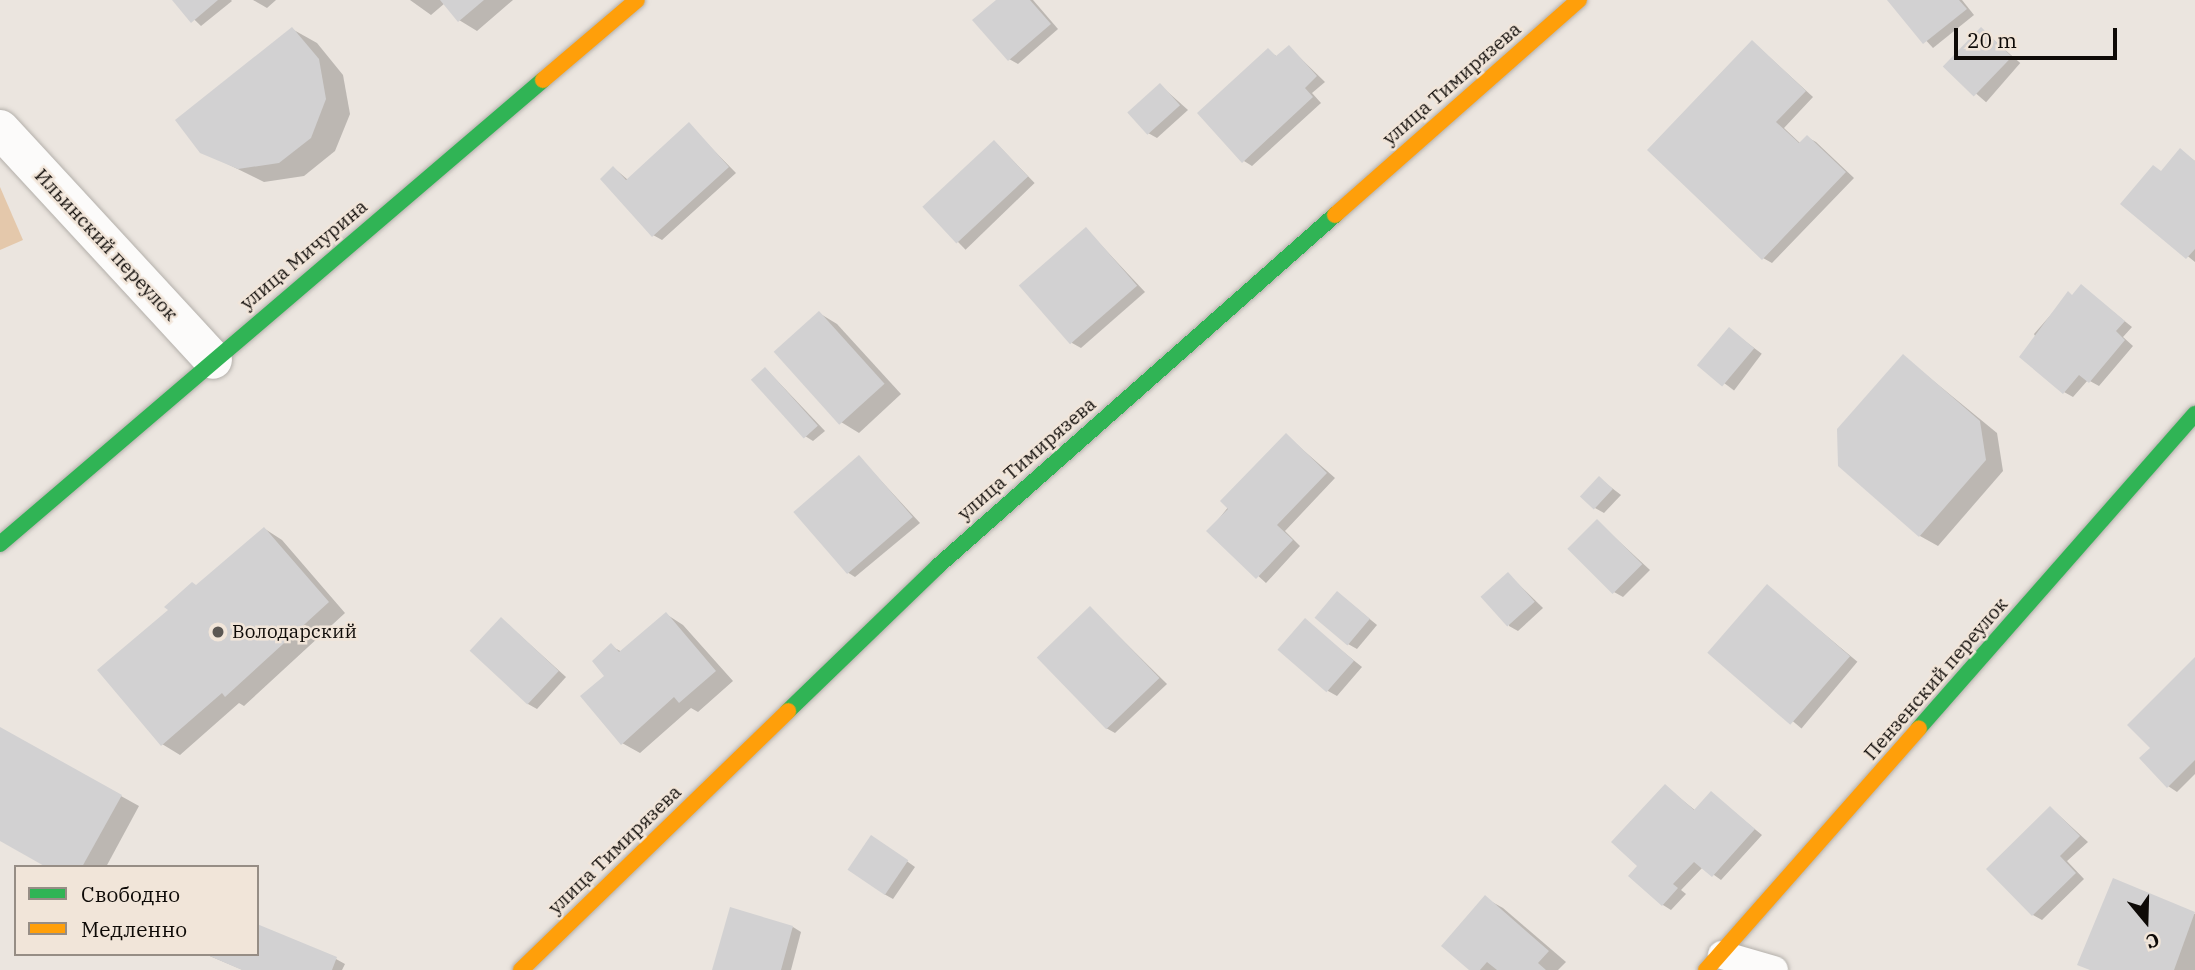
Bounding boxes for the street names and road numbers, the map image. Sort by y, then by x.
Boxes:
street label: улица Тимирязева [1378,18,1526,150]
street label: Ильинский переулок [30,164,182,326]
street label: улица Мичурина [236,195,372,315]
street label: улица Тимирязева [953,393,1101,525]
street label: Пензенский переулок [1859,593,2013,765]
street label: улица Тимирязева [544,781,686,919]

